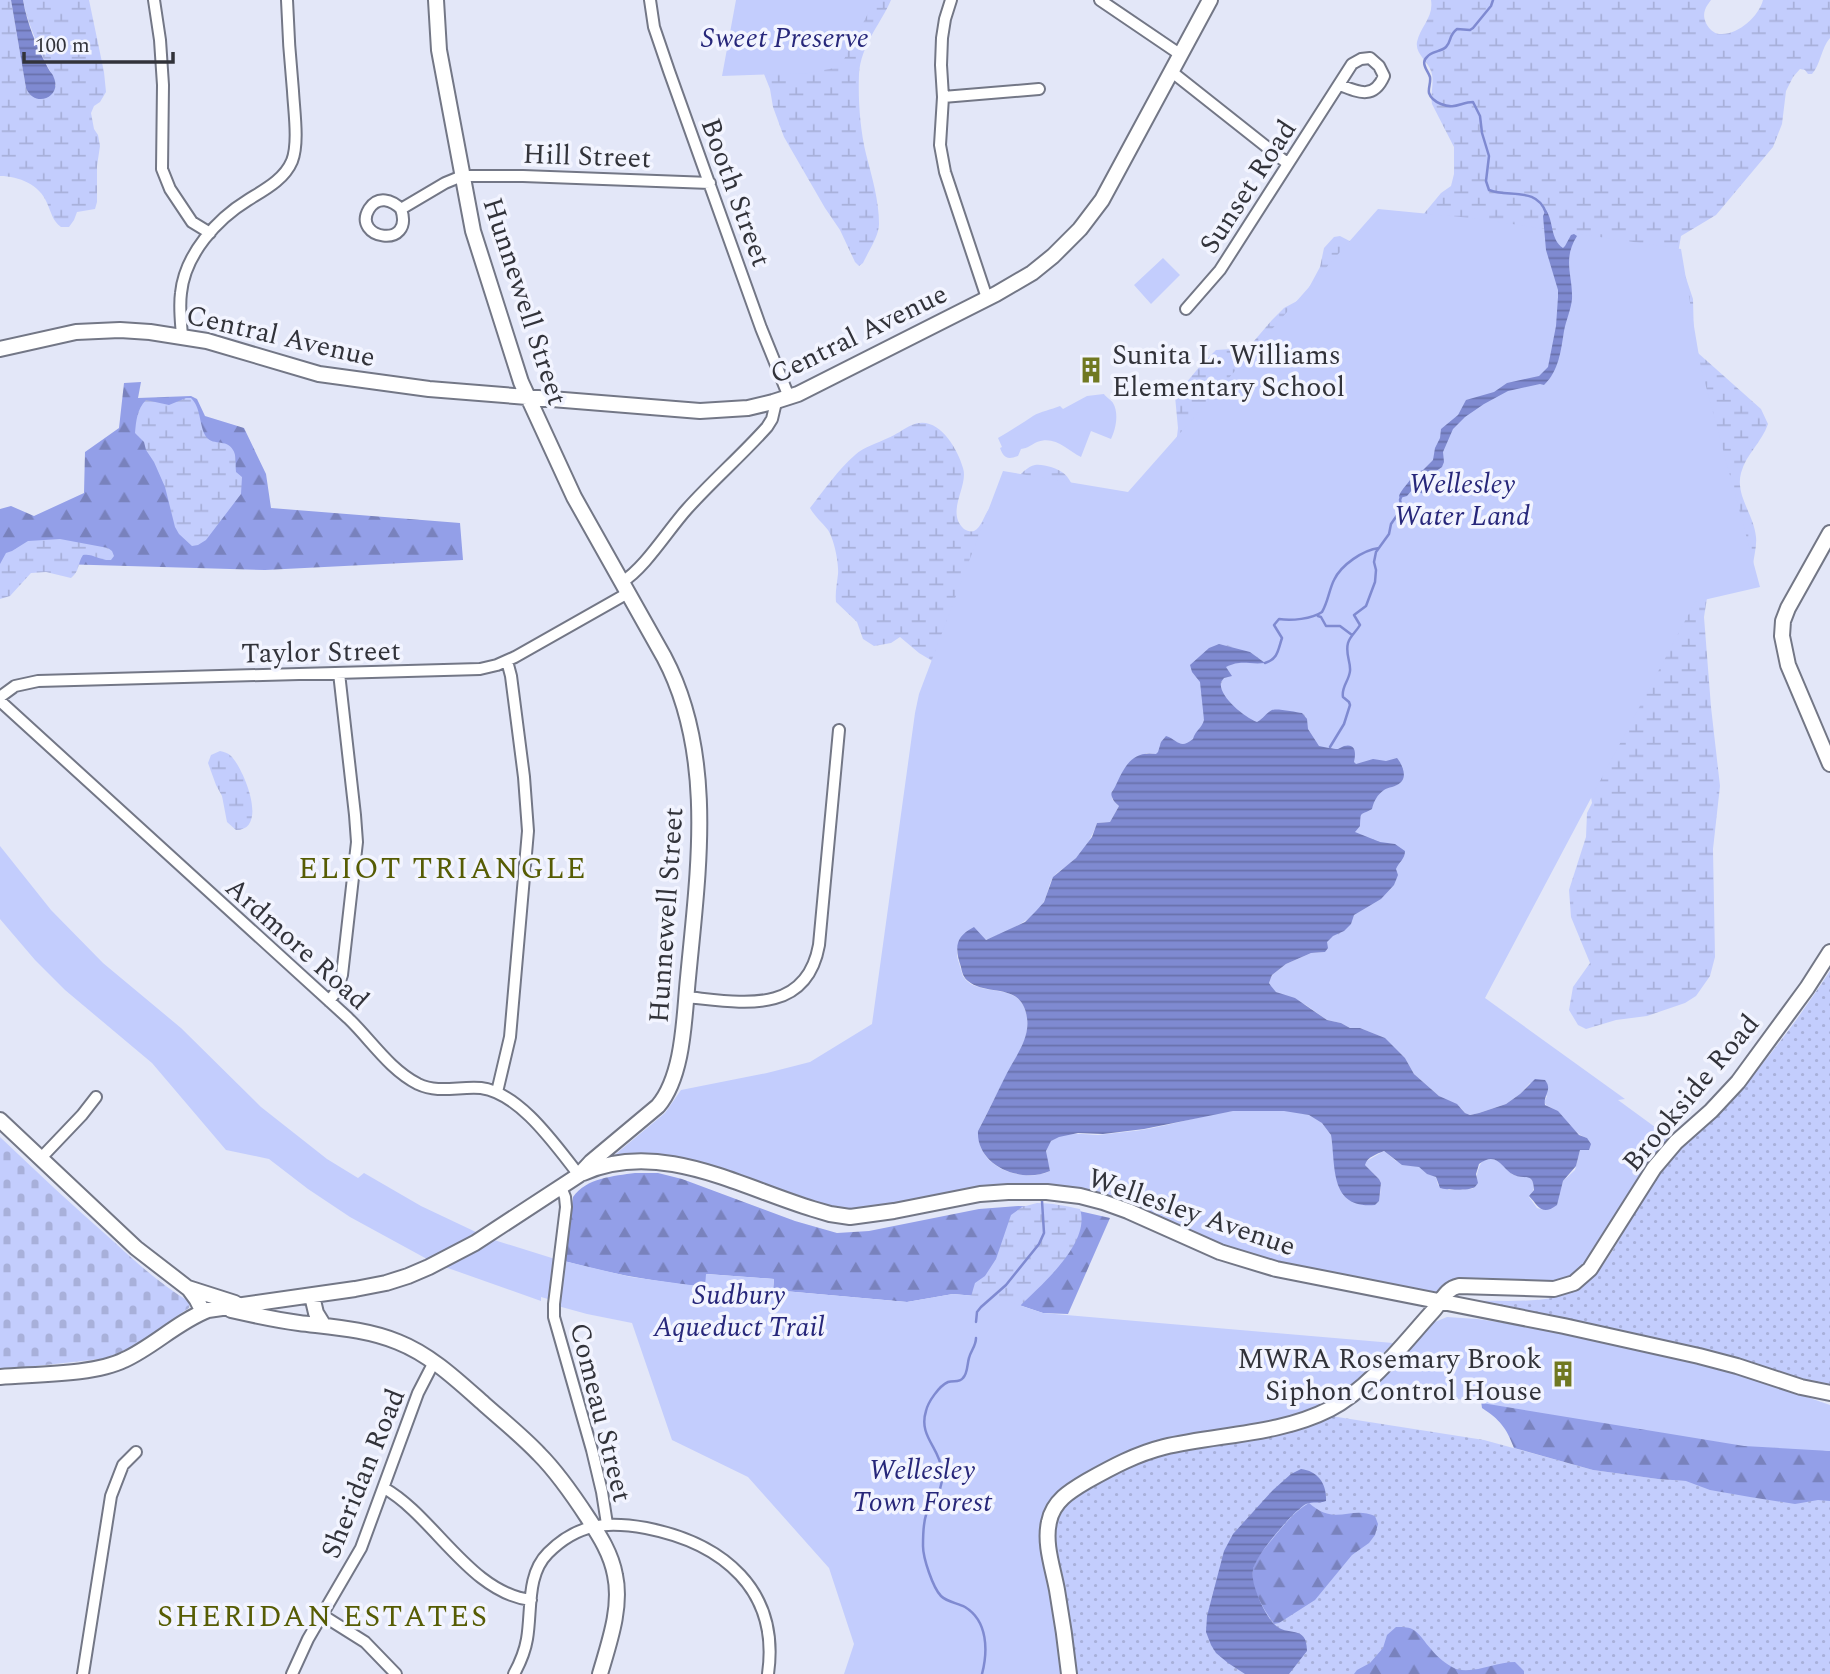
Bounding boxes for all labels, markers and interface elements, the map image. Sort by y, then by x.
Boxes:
park label: Sweet Preserve [701,17,869,60]
scale bar [24,21,173,65]
text: 100 m [35,30,90,62]
street label: Sunset Road [1189,111,1308,262]
street label: Booth Street [689,112,782,273]
street label: Hill Street [522,133,652,180]
street label: Hunnewell Street [471,192,578,411]
street label: Central Avenue [763,273,955,396]
street label: Central Avenue [182,294,380,379]
place label: Sunita L. Williams Elementary School [1112,334,1345,409]
building icon: Sunita L. Williams Elementary School [1076,355,1106,385]
park label: Wellesley Water Land [1394,463,1530,538]
street label: Taylor Street [241,630,401,675]
street label: Hunnewell Street [638,806,695,1024]
district label: ELIOT TRIANGLE [298,846,588,892]
street label: Ardmore Road [215,867,379,1021]
street label: Brookside Road [1612,1004,1770,1182]
street label: Wellesley Avenue [1082,1157,1301,1268]
park label: Sudbury Aqueduct Trail [652,1274,825,1349]
street label: Comeau Street [558,1318,644,1506]
place label: MWRA Rosemary Brook Siphon Control House [1237,1338,1542,1413]
building icon: MWRA Rosemary Brook Siphon Control House [1548,1359,1578,1389]
street label: Sheridan Road [310,1382,417,1565]
park label: Wellesley Town Forest [852,1449,993,1524]
district label: SHERIDAN ESTATES [157,1594,489,1640]

